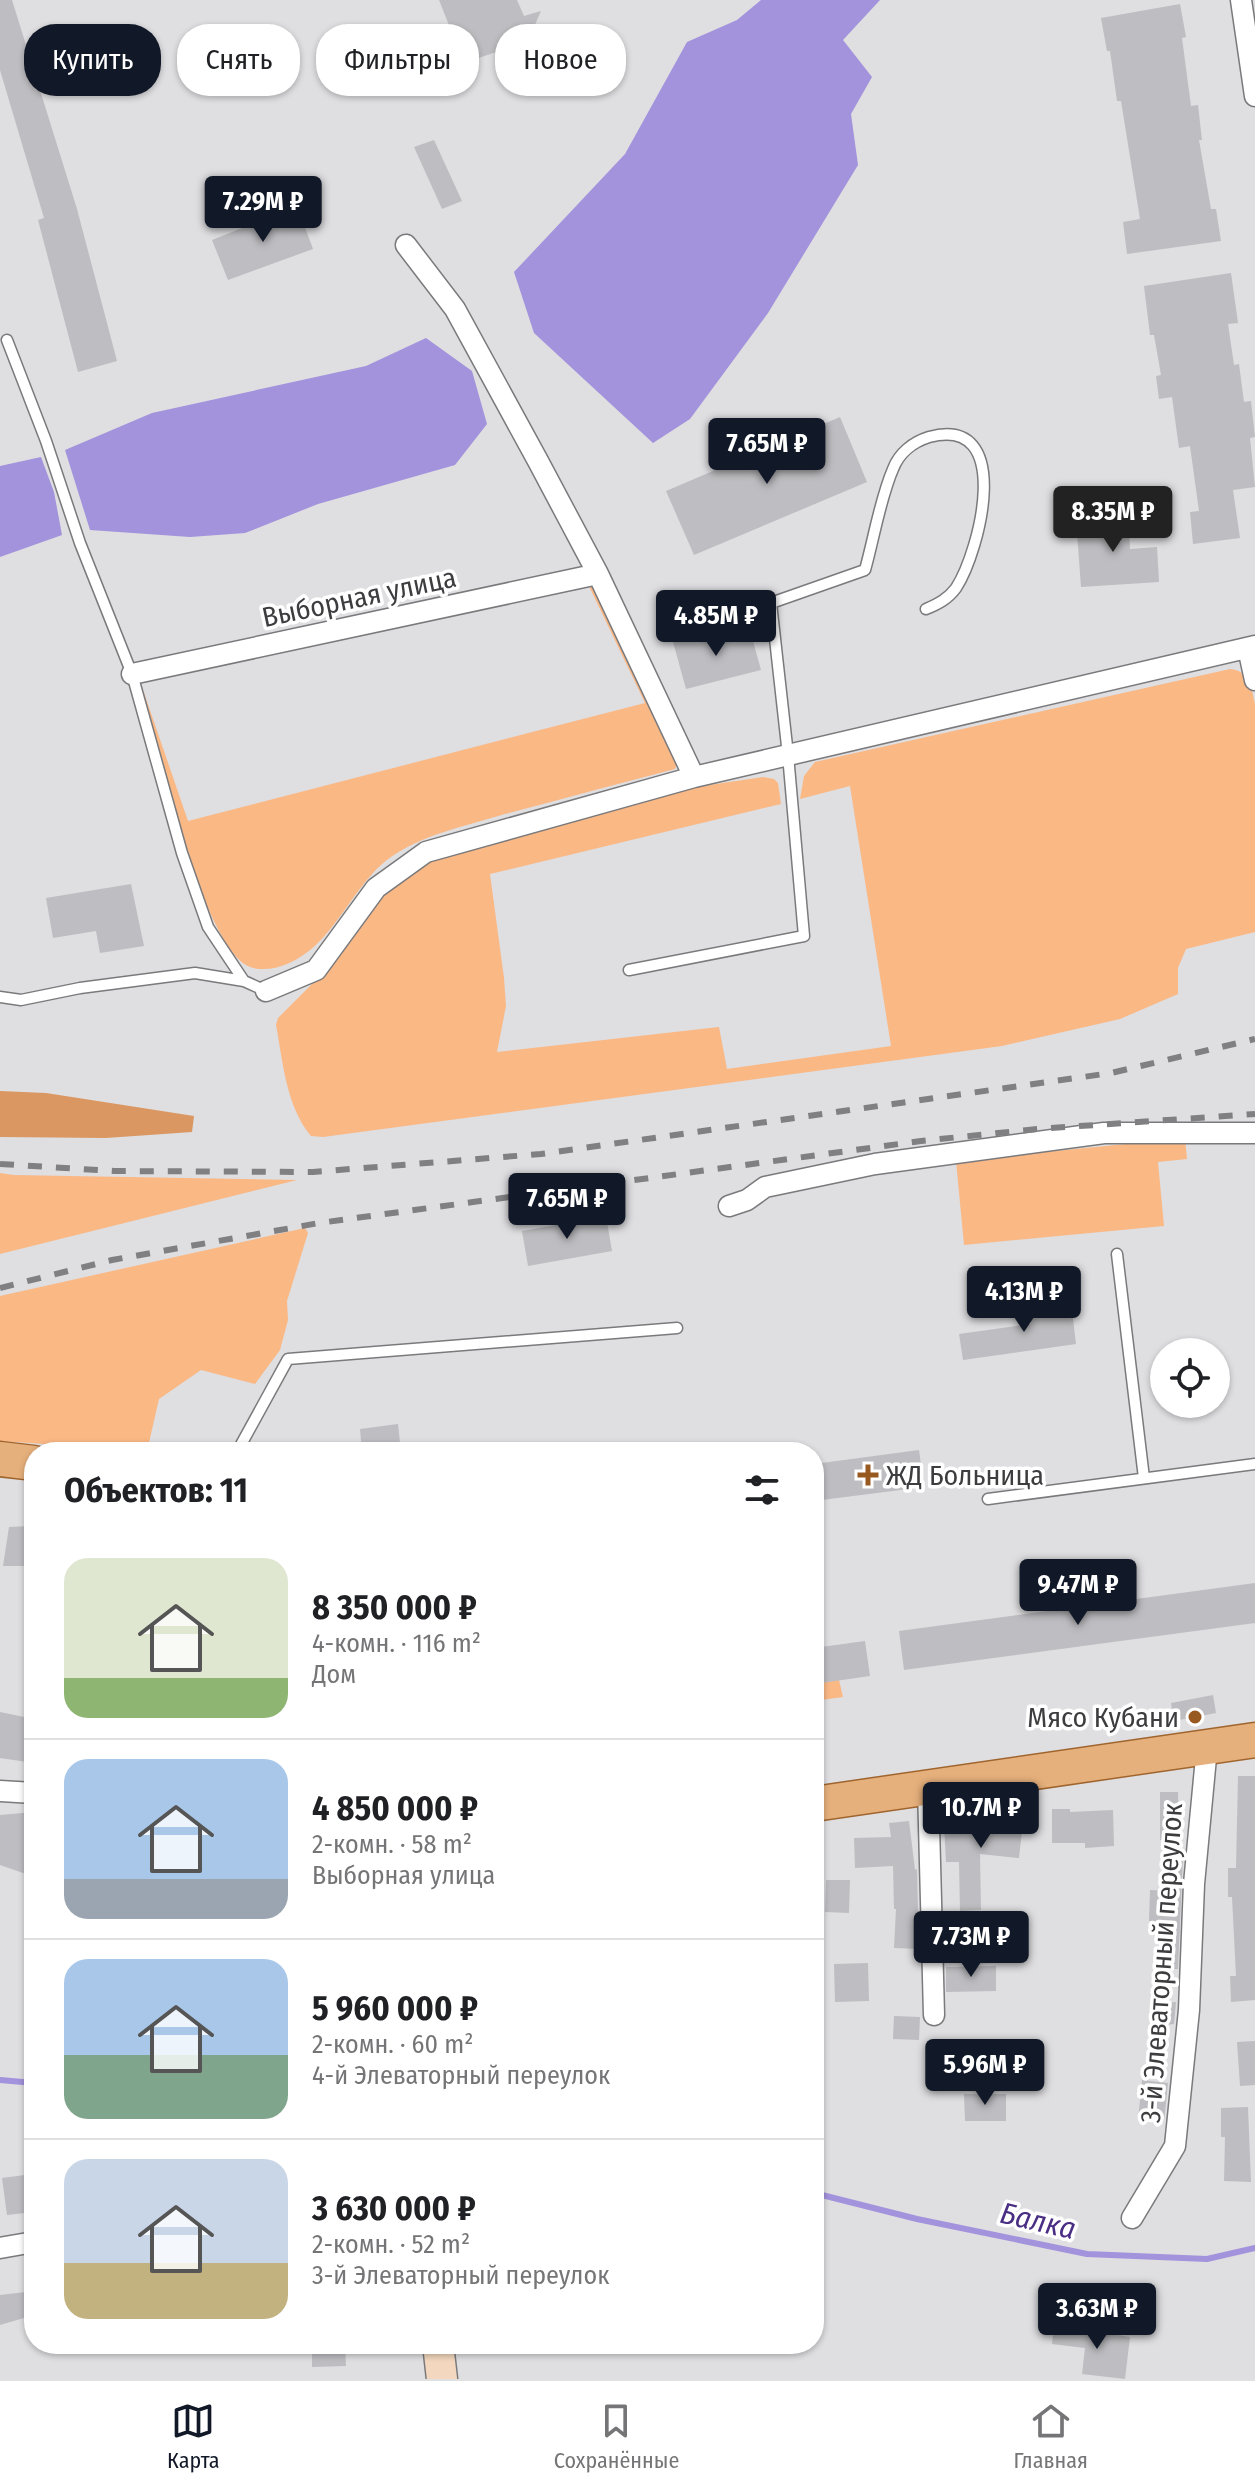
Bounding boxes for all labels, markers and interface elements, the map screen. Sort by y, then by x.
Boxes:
chip: Купить [24,24,161,96]
chip: Снять [177,24,300,96]
chip: Фильтры [316,24,479,96]
chip: Новое [495,24,626,96]
pin: 7.29M ₽ [189,176,337,244]
text: 7.29M ₽ [223,186,303,217]
pin: 7.65M ₽ [693,418,841,486]
text: 7.65M ₽ [726,428,808,459]
pin: 8.35M ₽ [1039,486,1187,554]
text: 8.35M ₽ [1071,496,1155,527]
street label: Выборная улица [259,561,459,634]
pin: 4.85M ₽ [642,590,790,658]
text: 4.85M ₽ [674,600,758,631]
pin: 7.65M ₽ [493,1173,641,1241]
text: 7.65M ₽ [526,1183,608,1214]
pin: 4.13M ₽ [950,1266,1098,1334]
text: 4.13M ₽ [985,1276,1063,1307]
map controls [1150,1338,1230,1418]
button: locate [1150,1338,1230,1418]
place label: ЖД Больница [886,1459,1044,1492]
marker: ЖД Больница [857,1464,879,1486]
icon: filters [740,1468,784,1512]
text: Объектов: 11 [64,1470,248,1511]
pin: 9.47M ₽ [1004,1559,1152,1627]
text: 9.47M ₽ [1038,1569,1118,1600]
text: 8 350 000 ₽ [312,1587,477,1628]
icon: home [128,1590,224,1686]
text: 4-комн. · 116 m² [312,1628,481,1659]
text: Дом [312,1659,356,1690]
place label: Мясо Кубани [1027,1701,1179,1734]
marker: Мясо Кубани [1186,1708,1204,1726]
pin: 10.7M ₽ [907,1782,1055,1850]
text: 4 850 000 ₽ [312,1788,478,1829]
icon: home [128,1791,224,1887]
text: 10.7M ₽ [941,1792,1021,1823]
street label: 3-й Элеваторный переулок [1134,1802,1189,2124]
text: 2-комн. · 58 m² [312,1829,472,1860]
text: Выборная улица [312,1860,495,1891]
pin: 7.73M ₽ [897,1911,1045,1979]
text: 7.73M ₽ [932,1921,1010,1952]
text: 5 960 000 ₽ [312,1988,478,2029]
icon: home [128,1991,224,2087]
text: 2-комн. · 60 m² [312,2029,473,2060]
pin: 5.96M ₽ [911,2039,1059,2107]
text: 5.96M ₽ [943,2049,1027,2080]
text: 4-й Элеваторный переулок [312,2060,610,2091]
text: 3 630 000 ₽ [312,2188,476,2229]
icon: home [128,2191,224,2287]
water label: Балка [997,2195,1079,2247]
text: 2-комн. · 52 m² [312,2229,470,2260]
text: 3-й Элеваторный переулок [312,2260,609,2291]
pin: 3.63M ₽ [1023,2283,1171,2351]
text: 3.63M ₽ [1056,2293,1138,2324]
tab: Карта [167,2399,220,2474]
tab: Сохранённые [554,2399,679,2474]
tab: Главная [1013,2399,1088,2474]

